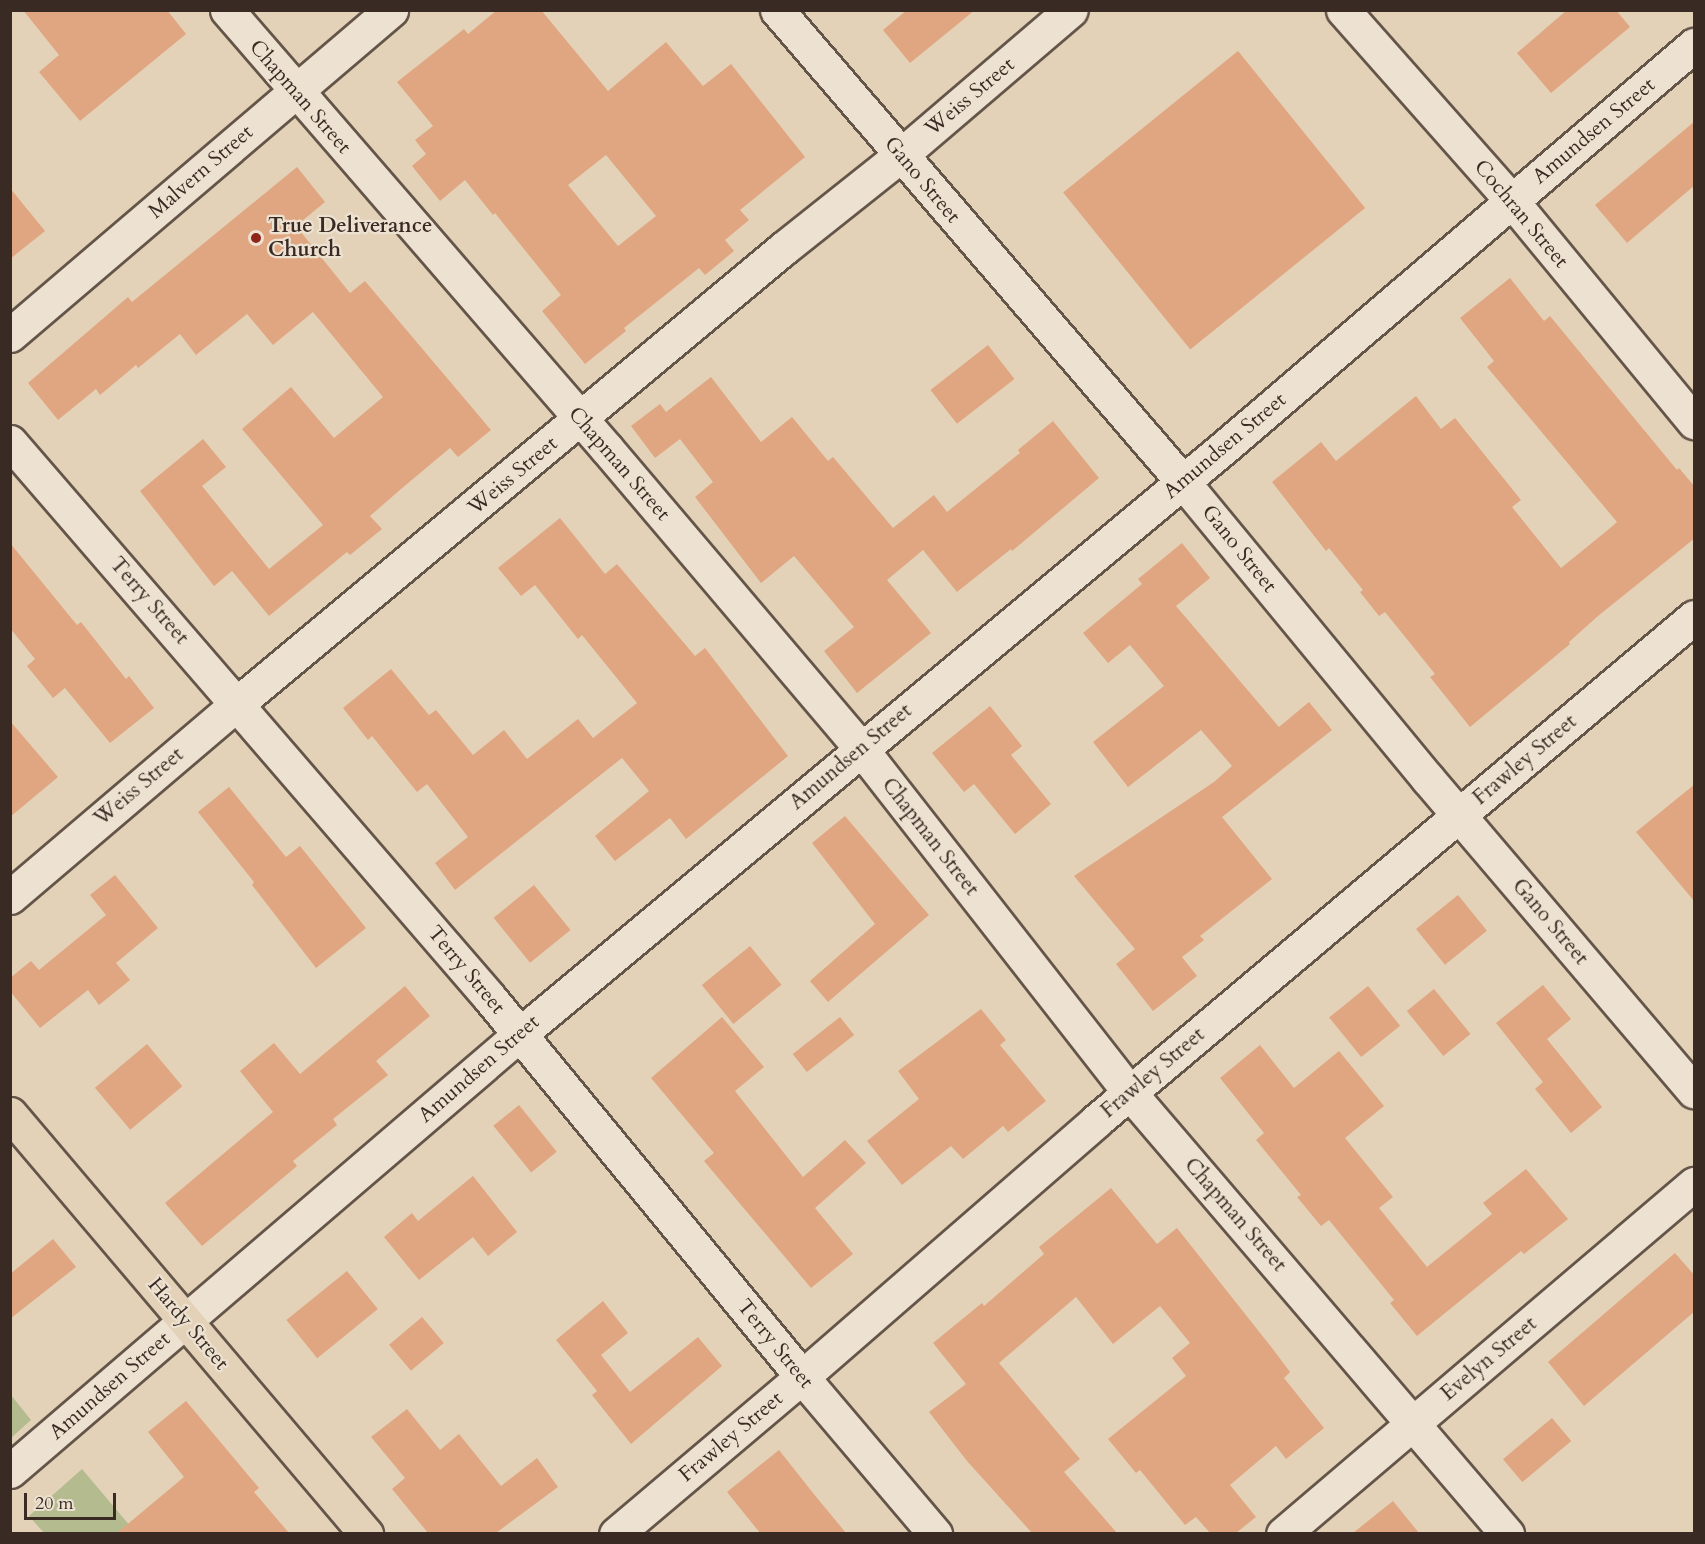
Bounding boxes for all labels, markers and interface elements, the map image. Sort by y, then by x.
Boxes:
street label: Chapman Street [244,35,356,159]
street label: Weiss Street [920,52,1020,142]
street label: Amundsen Street [1528,72,1660,190]
street label: Malvern Street [144,120,258,224]
street label: Gano Street [879,132,965,228]
street label: Cochran Street [1468,155,1574,273]
place label: True Deliverance Church [268,213,432,263]
marker: True Deliverance Church [249,231,263,245]
street label: Amundsen Street [1159,387,1291,505]
street label: Chapman Street [563,402,675,526]
street label: Weiss Street [463,431,563,521]
street label: Gano Street [1196,500,1282,598]
street label: Terry Street [104,552,194,650]
street label: Amundsen Street [785,698,917,816]
street label: Frawley Street [1468,709,1582,811]
street label: Weiss Street [89,742,189,832]
street label: Chapman Street [876,773,984,901]
street label: Gano Street [1507,874,1593,970]
street label: Terry Street [422,921,510,1019]
street label: Amundsen Street [413,1010,545,1128]
street label: Frawley Street [1096,1022,1210,1124]
street label: Chapman Street [1179,1153,1291,1277]
street label: Hardy Street [142,1273,234,1375]
street label: Terry Street [731,1294,819,1394]
street label: Evelyn Street [1436,1312,1542,1406]
street label: Amundsen Street [44,1327,176,1445]
street label: Frawley Street [674,1386,788,1488]
scale bar [27,1481,118,1519]
text: 20 m [35,1491,74,1516]

